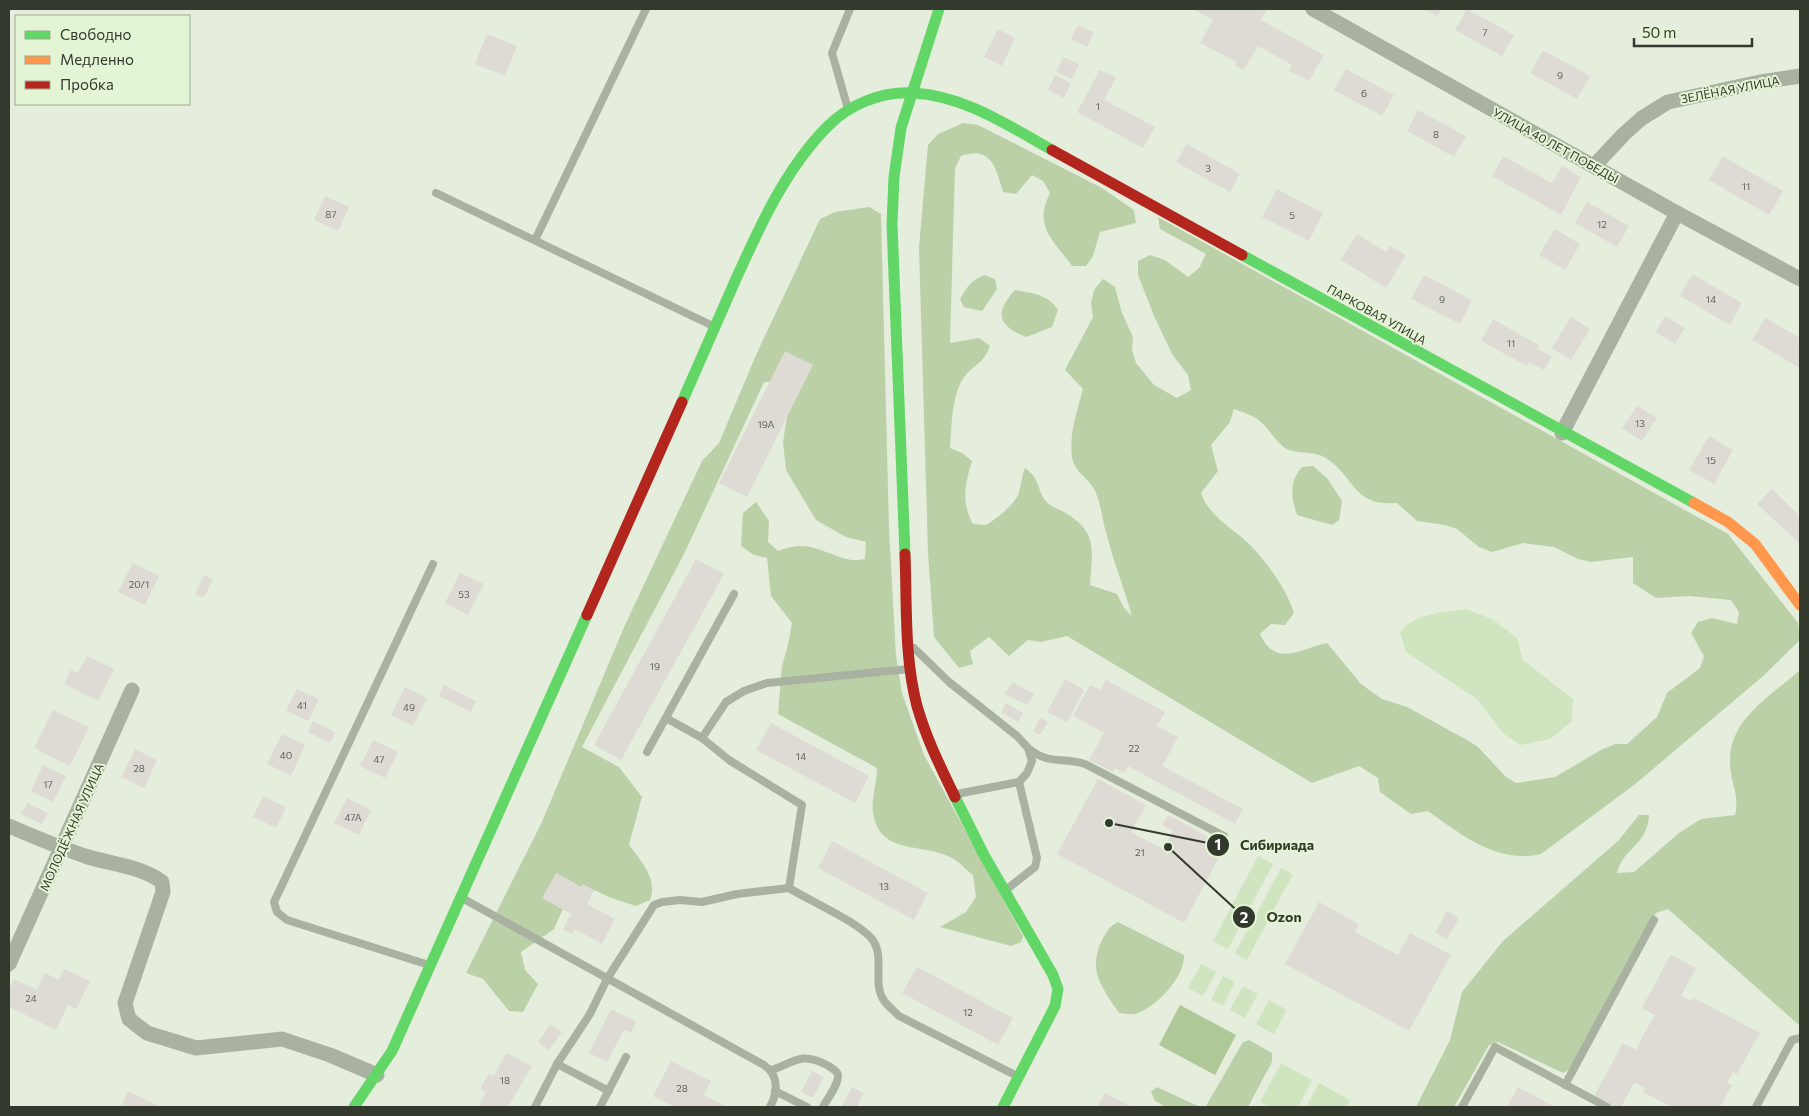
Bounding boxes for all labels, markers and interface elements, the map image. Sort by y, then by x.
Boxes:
legend [15,15,190,105]
scale bar [1634,15,1752,47]
text: 50 m [1642,23,1676,41]
text: Свободно [60,25,131,43]
house number: 7 [1482,26,1488,38]
text: Медленно [60,50,134,68]
house number: 9 [1557,69,1563,81]
street label: ЗЕЛЁНАЯ УЛИЦА [1679,73,1781,105]
text: Пробка [60,75,114,93]
house number: 6 [1361,87,1367,99]
house number: 1 [1096,100,1100,112]
street label: УЛИЦА 40 ЛЕТ ПОБЕДЫ [1491,105,1621,185]
house number: 8 [1433,128,1439,140]
house number: 3 [1205,162,1211,174]
house number: 11 [1742,180,1750,192]
house number: 87 [325,208,337,220]
house number: 5 [1289,209,1295,221]
house number: 12 [1597,218,1607,230]
street label: ПАРКОВАЯ УЛИЦА [1325,281,1429,347]
house number: 9 [1439,293,1445,305]
house number: 14 [1706,293,1716,305]
house number: 11 [1507,337,1515,349]
house number: 13 [1635,417,1645,429]
house number: 19А [757,418,775,430]
house number: 15 [1706,454,1716,466]
house number: 20/1 [129,578,149,590]
house number: 53 [458,588,470,600]
house number: 19 [650,660,660,672]
house number: 41 [297,699,307,711]
house number: 49 [403,701,415,713]
house number: 22 [1128,742,1140,754]
house number: 40 [280,749,292,761]
house number: 14 [796,750,806,762]
house number: 47 [373,753,385,765]
street label: МОЛОДЁЖНАЯ УЛИЦА [36,761,106,893]
house number: 28 [133,762,145,774]
house number: 17 [43,778,53,790]
house number: 47А [344,811,362,823]
callout: Сибириада [1205,830,1324,859]
text: 1 [1215,835,1221,853]
text: Сибириада [1240,836,1314,853]
house number: 21 [1135,846,1145,858]
house number: 13 [879,880,889,892]
callout: Ozon [1231,903,1312,932]
text: 2 [1240,908,1248,926]
text: Ozon [1266,908,1302,925]
house number: 24 [25,992,37,1004]
house number: 12 [963,1006,973,1018]
house number: 18 [500,1074,510,1086]
house number: 28 [676,1082,688,1094]

